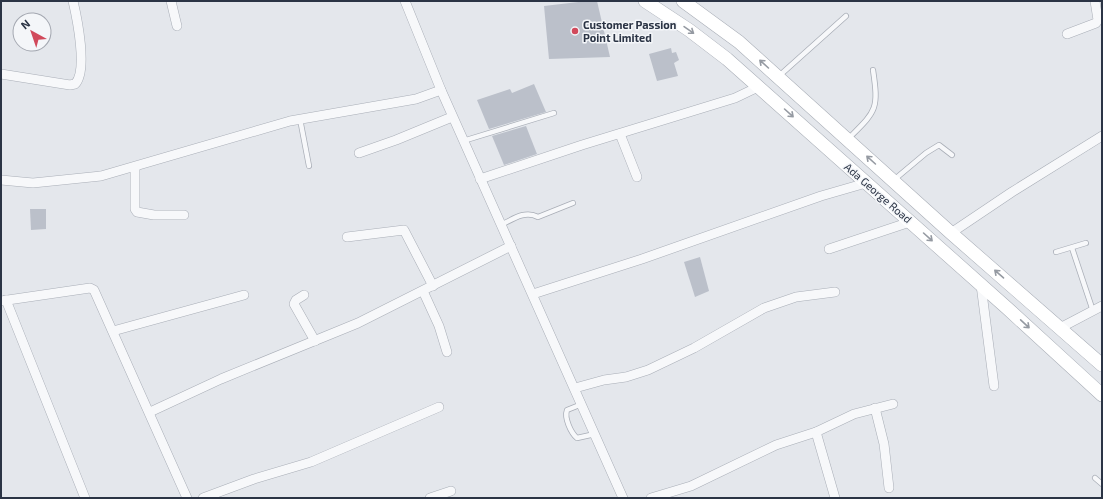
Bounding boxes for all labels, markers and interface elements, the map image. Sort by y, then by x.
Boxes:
north arrow [12,12,52,52]
text: N [18,16,33,31]
place label: Customer Passion Point Limited [583,18,676,44]
marker: Customer Passion Point Limited [570,26,580,36]
one-way arrow [683,26,694,34]
one-way arrow [758,59,769,68]
one-way arrow [784,109,794,118]
one-way arrow [866,155,876,165]
street label: Ada George Road [842,160,915,225]
one-way arrow [923,233,933,242]
one-way arrow [994,270,1005,279]
one-way arrow [1019,319,1029,328]

